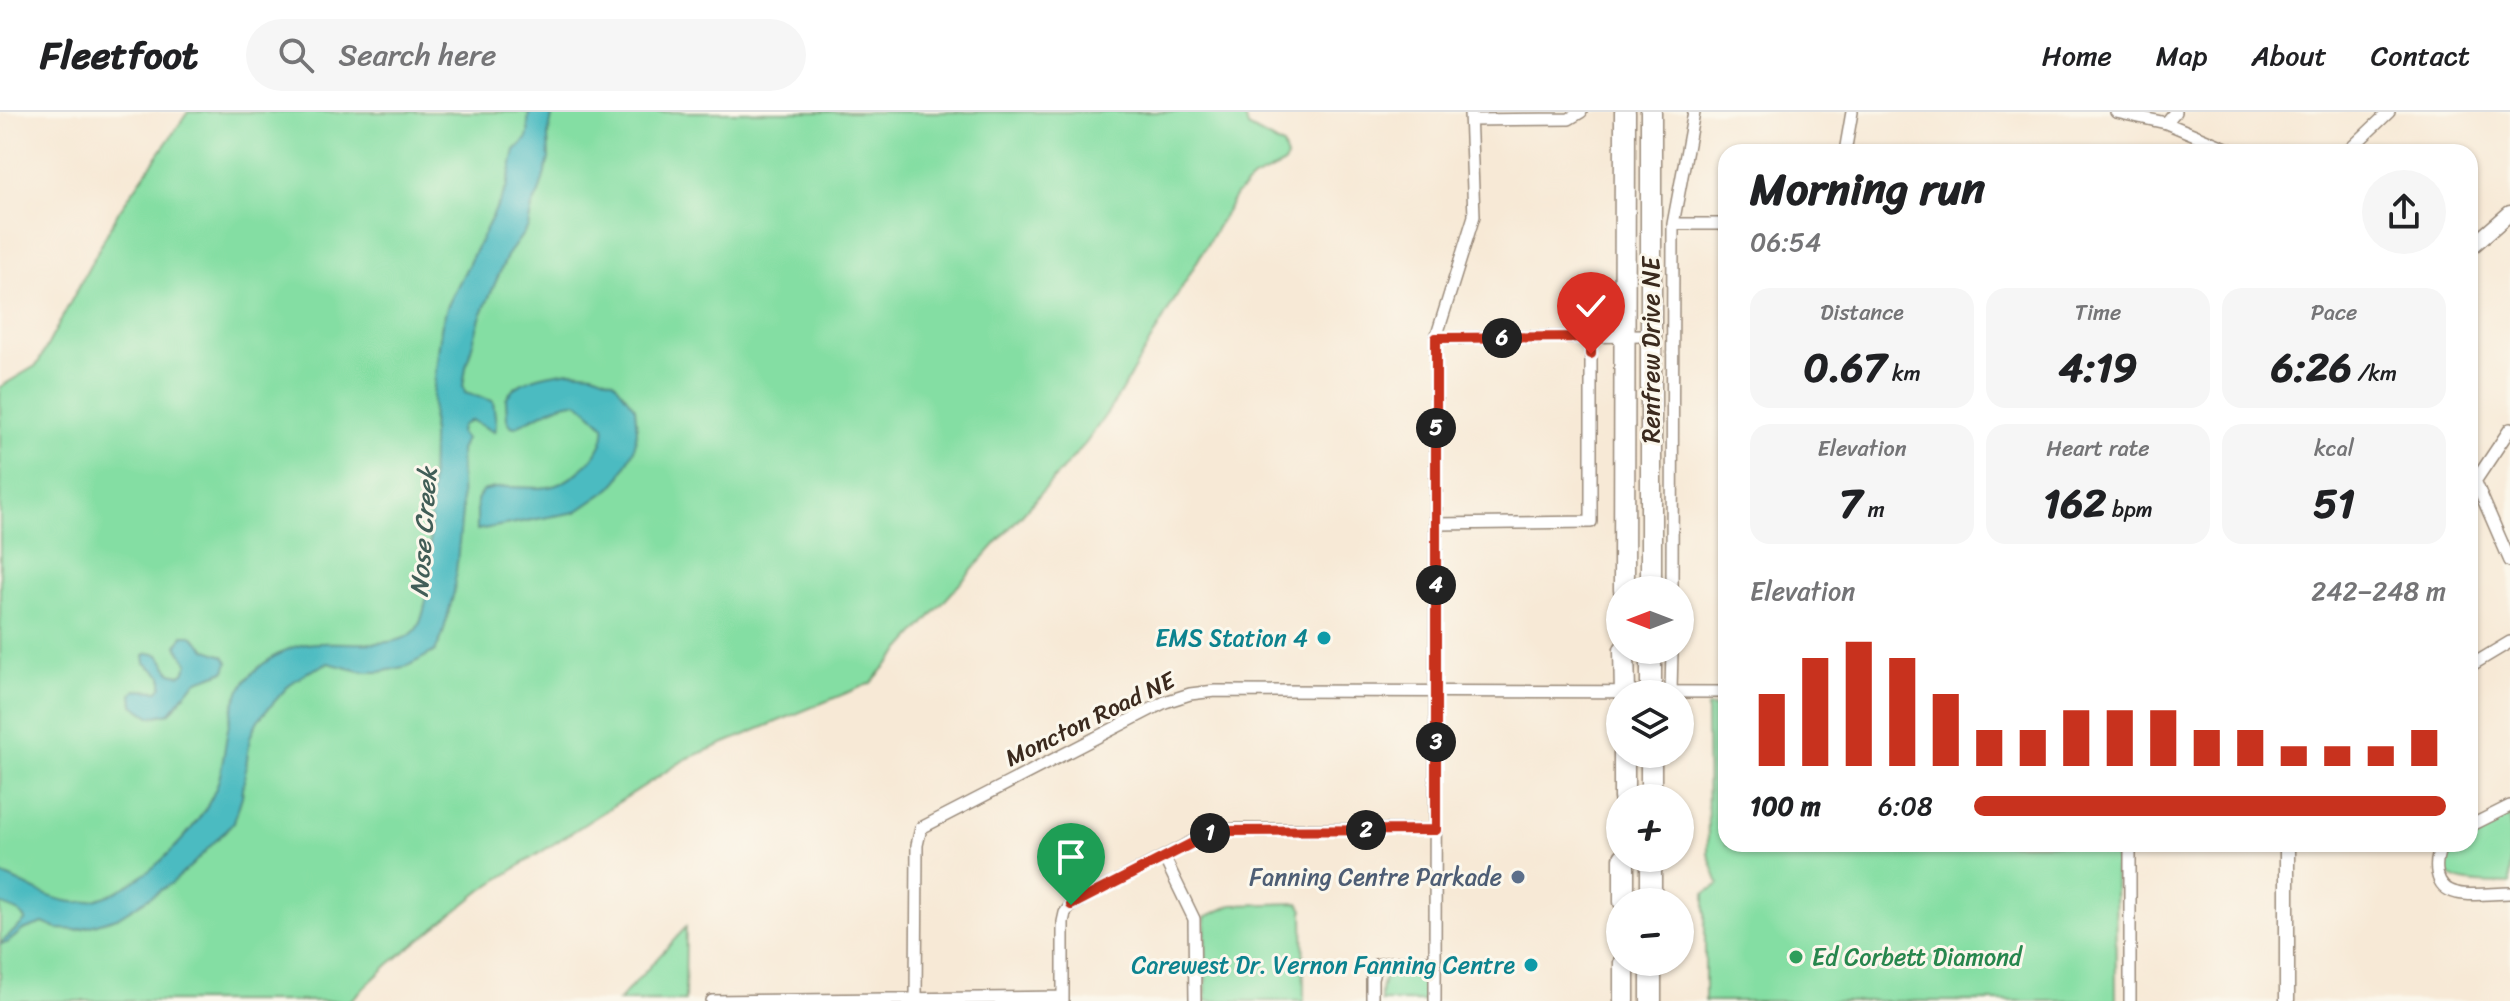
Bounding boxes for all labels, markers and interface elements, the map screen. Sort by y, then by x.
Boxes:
search box [246,19,806,91]
text: Fleetfoot [40,22,198,89]
text: Search here [338,28,496,82]
text: Home [2042,31,2112,80]
text: Map [2156,31,2207,80]
text: About [2251,31,2327,80]
text: Contact [2371,31,2470,80]
icon: search [274,33,318,77]
text: Morning run [1750,150,1985,228]
button: share [2362,170,2446,254]
text: 06:54 [1750,219,1821,265]
street label: Renfrew Drive NE [1630,255,1672,443]
pin [1557,272,1625,354]
icon: check [1569,284,1613,328]
text: Distance [1820,293,1904,332]
text: Time [2075,293,2121,332]
text: Pace [2311,293,2357,332]
pin: 6 [1482,318,1522,358]
text: 6 [1496,318,1508,357]
text: 0.67 [1803,332,1886,403]
text: 4:19 [2059,332,2137,403]
text: 6:26 [2271,332,2352,403]
text: km [1886,354,1921,393]
text: /km [2352,354,2397,393]
pin: 5 [1416,408,1456,448]
text: 5 [1429,408,1443,447]
text: Elevation [1817,429,1907,468]
text: Heart rate [2046,429,2150,468]
text: kcal [2314,429,2354,468]
water label: Nose Creek [396,463,451,598]
text: 7 [1839,468,1862,539]
text: 162 [2043,468,2106,539]
text: 51 [2313,468,2355,539]
text: m [1862,490,1885,529]
text: bpm [2106,490,2153,529]
pin: 4 [1416,565,1456,605]
text: 4 [1429,565,1443,604]
text: Elevation [1750,568,1855,614]
text: 242–248 m [2311,568,2446,614]
north arrow [1606,576,1694,664]
map controls [1606,576,1694,976]
place label: EMS Station 4 [1155,617,1308,659]
marker: EMS Station 4 [1315,629,1333,647]
street label: Moncton Road NE [998,659,1184,778]
button: layers [1606,680,1694,768]
pin: 3 [1416,722,1456,762]
text: 3 [1430,722,1442,761]
text: 100 m [1750,783,1821,829]
text: 6:08 [1878,783,1933,829]
button: + [1606,784,1694,872]
pin: 2 [1346,810,1386,850]
text: 2 [1360,810,1372,849]
pin: 1 [1190,813,1230,853]
text: 1 [1205,813,1215,852]
pin [1037,823,1105,905]
icon: arrive [1049,835,1093,879]
place label: Fanning Centre Parkade [1249,856,1502,898]
marker: Fanning Centre Parkade [1509,868,1527,886]
button: − [1606,888,1694,976]
place label: Ed Corbett Diamond [1812,936,2023,978]
place label: Carewest Dr. Vernon Fanning Centre [1132,944,1515,986]
marker: Ed Corbett Diamond [1787,948,1805,966]
marker: Carewest Dr. Vernon Fanning Centre [1522,956,1540,974]

